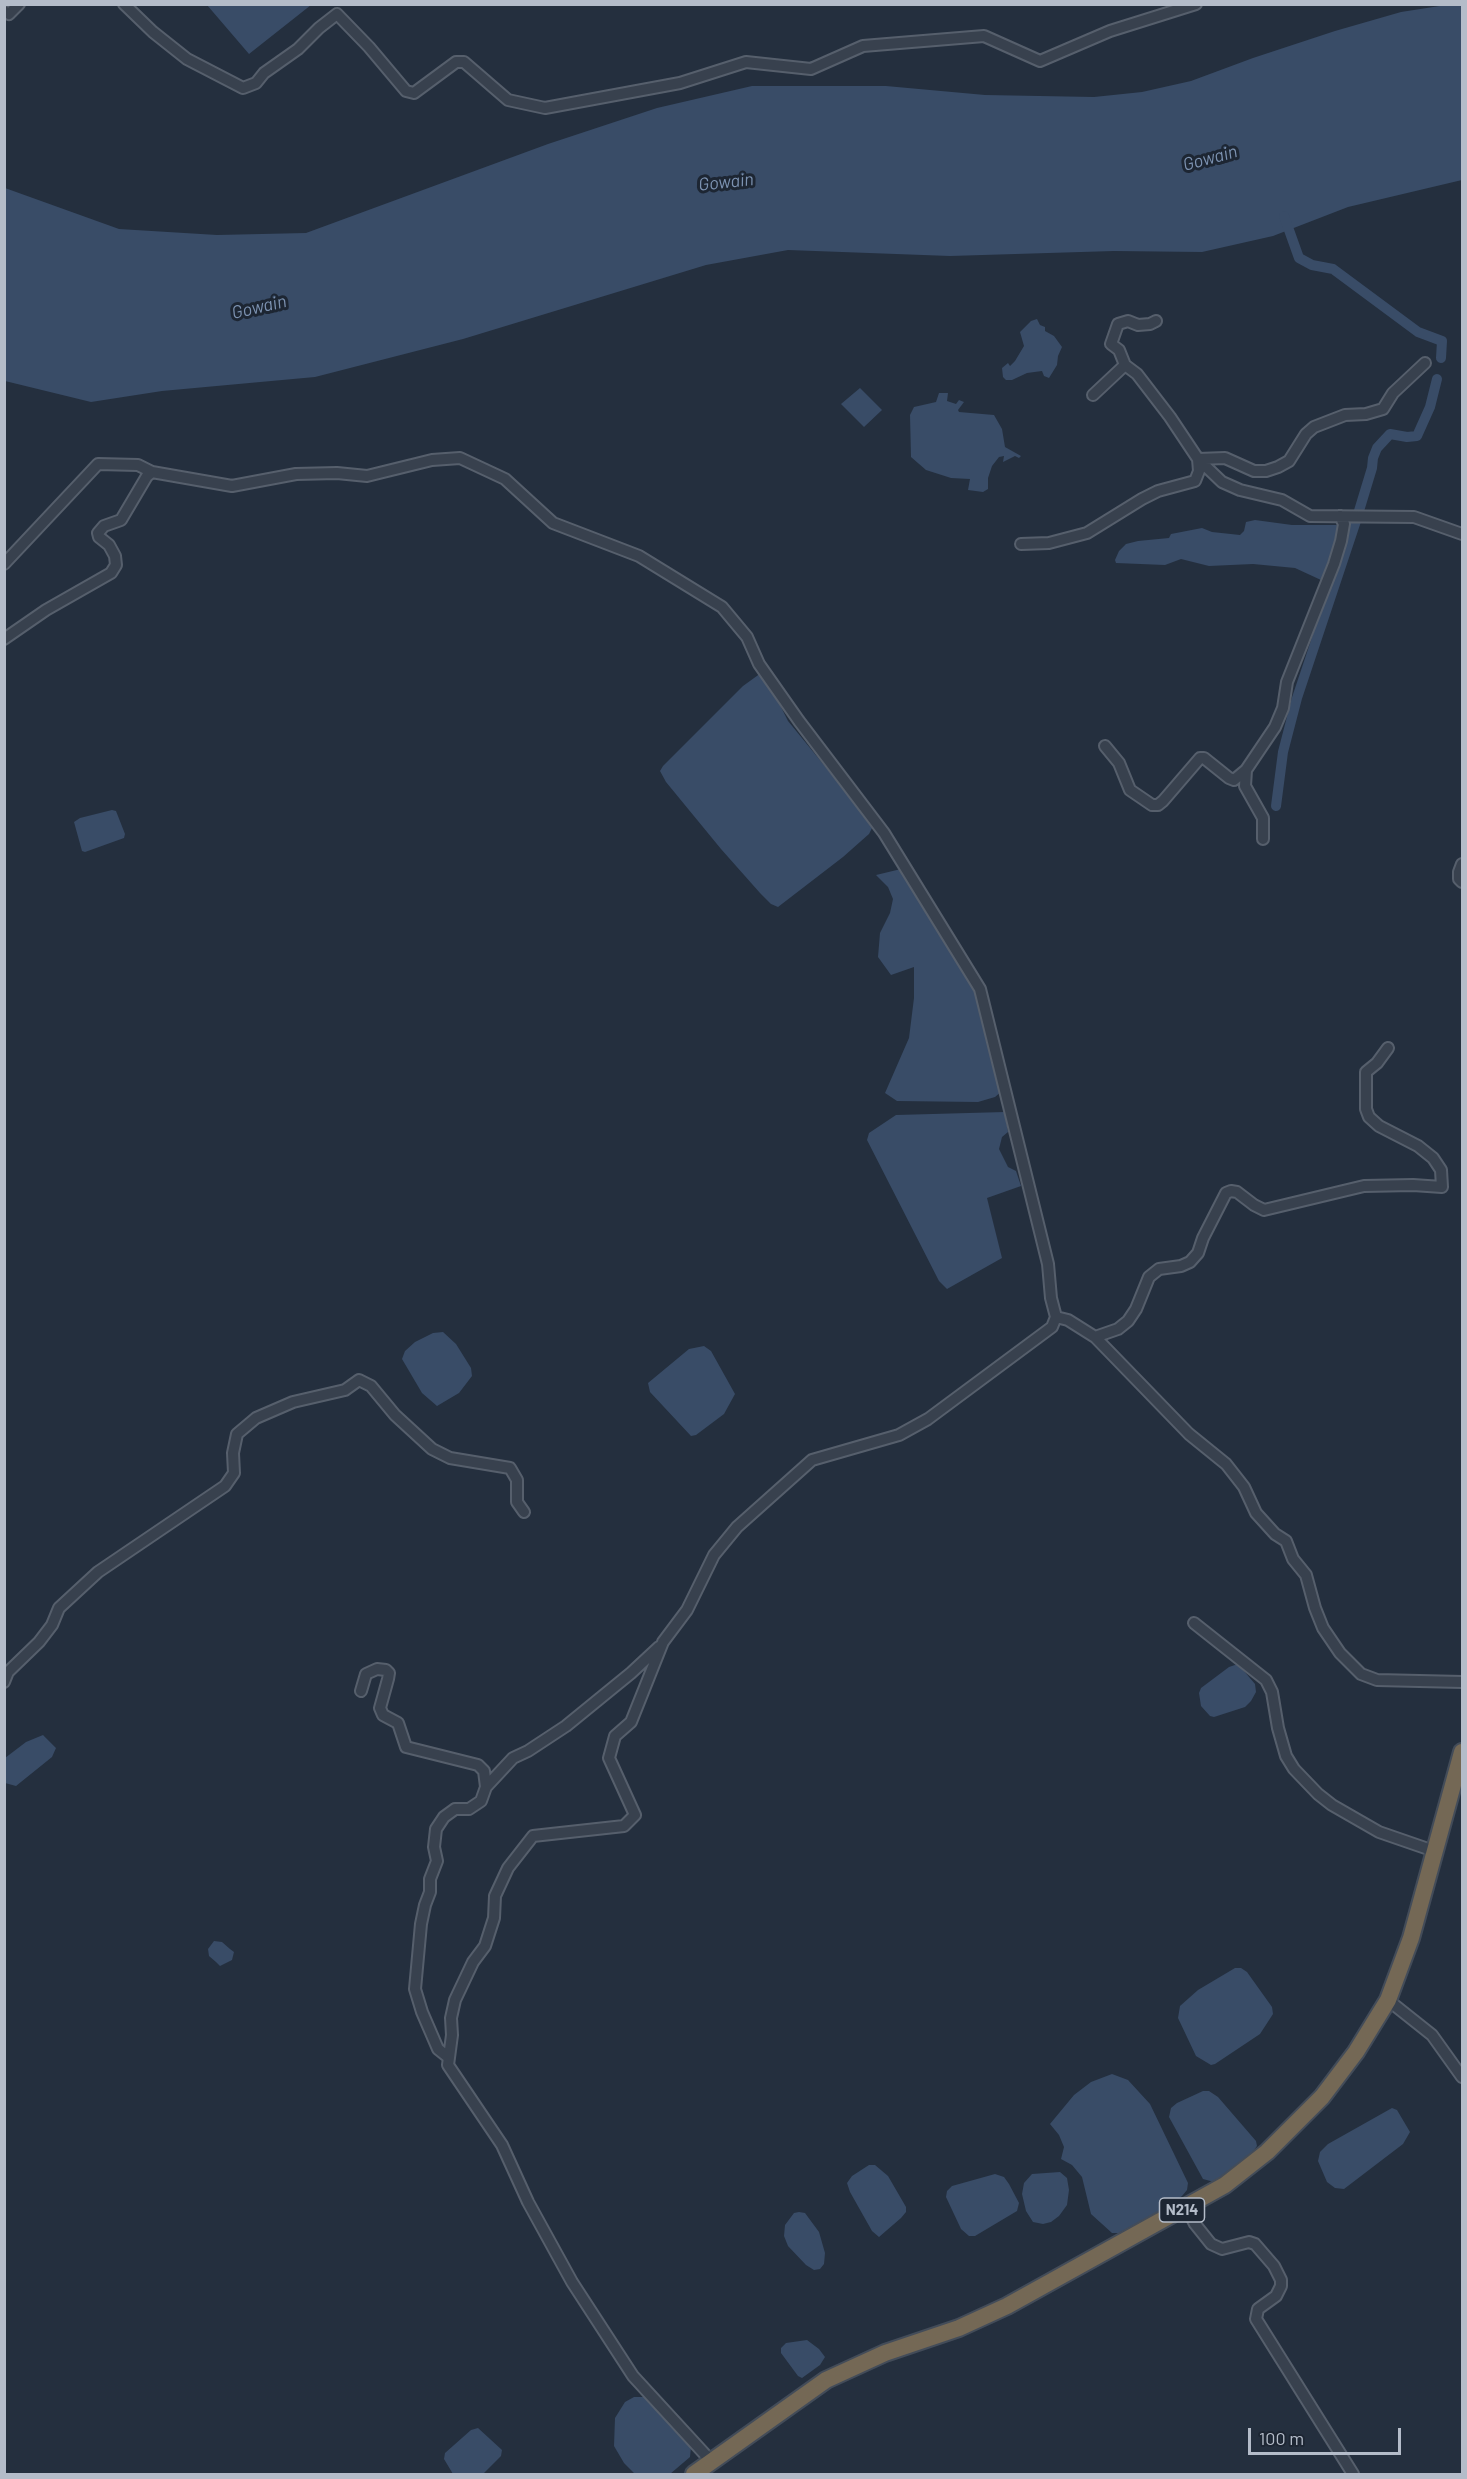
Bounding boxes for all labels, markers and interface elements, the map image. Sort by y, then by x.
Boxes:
water label: Gowain [1180,140,1240,176]
water label: Gowain [697,168,755,196]
water label: Gowain [230,290,288,324]
road number: N214 [1160,2198,1204,2222]
scale bar [1251,2416,1404,2454]
text: 100 m [1259,2427,1304,2449]

